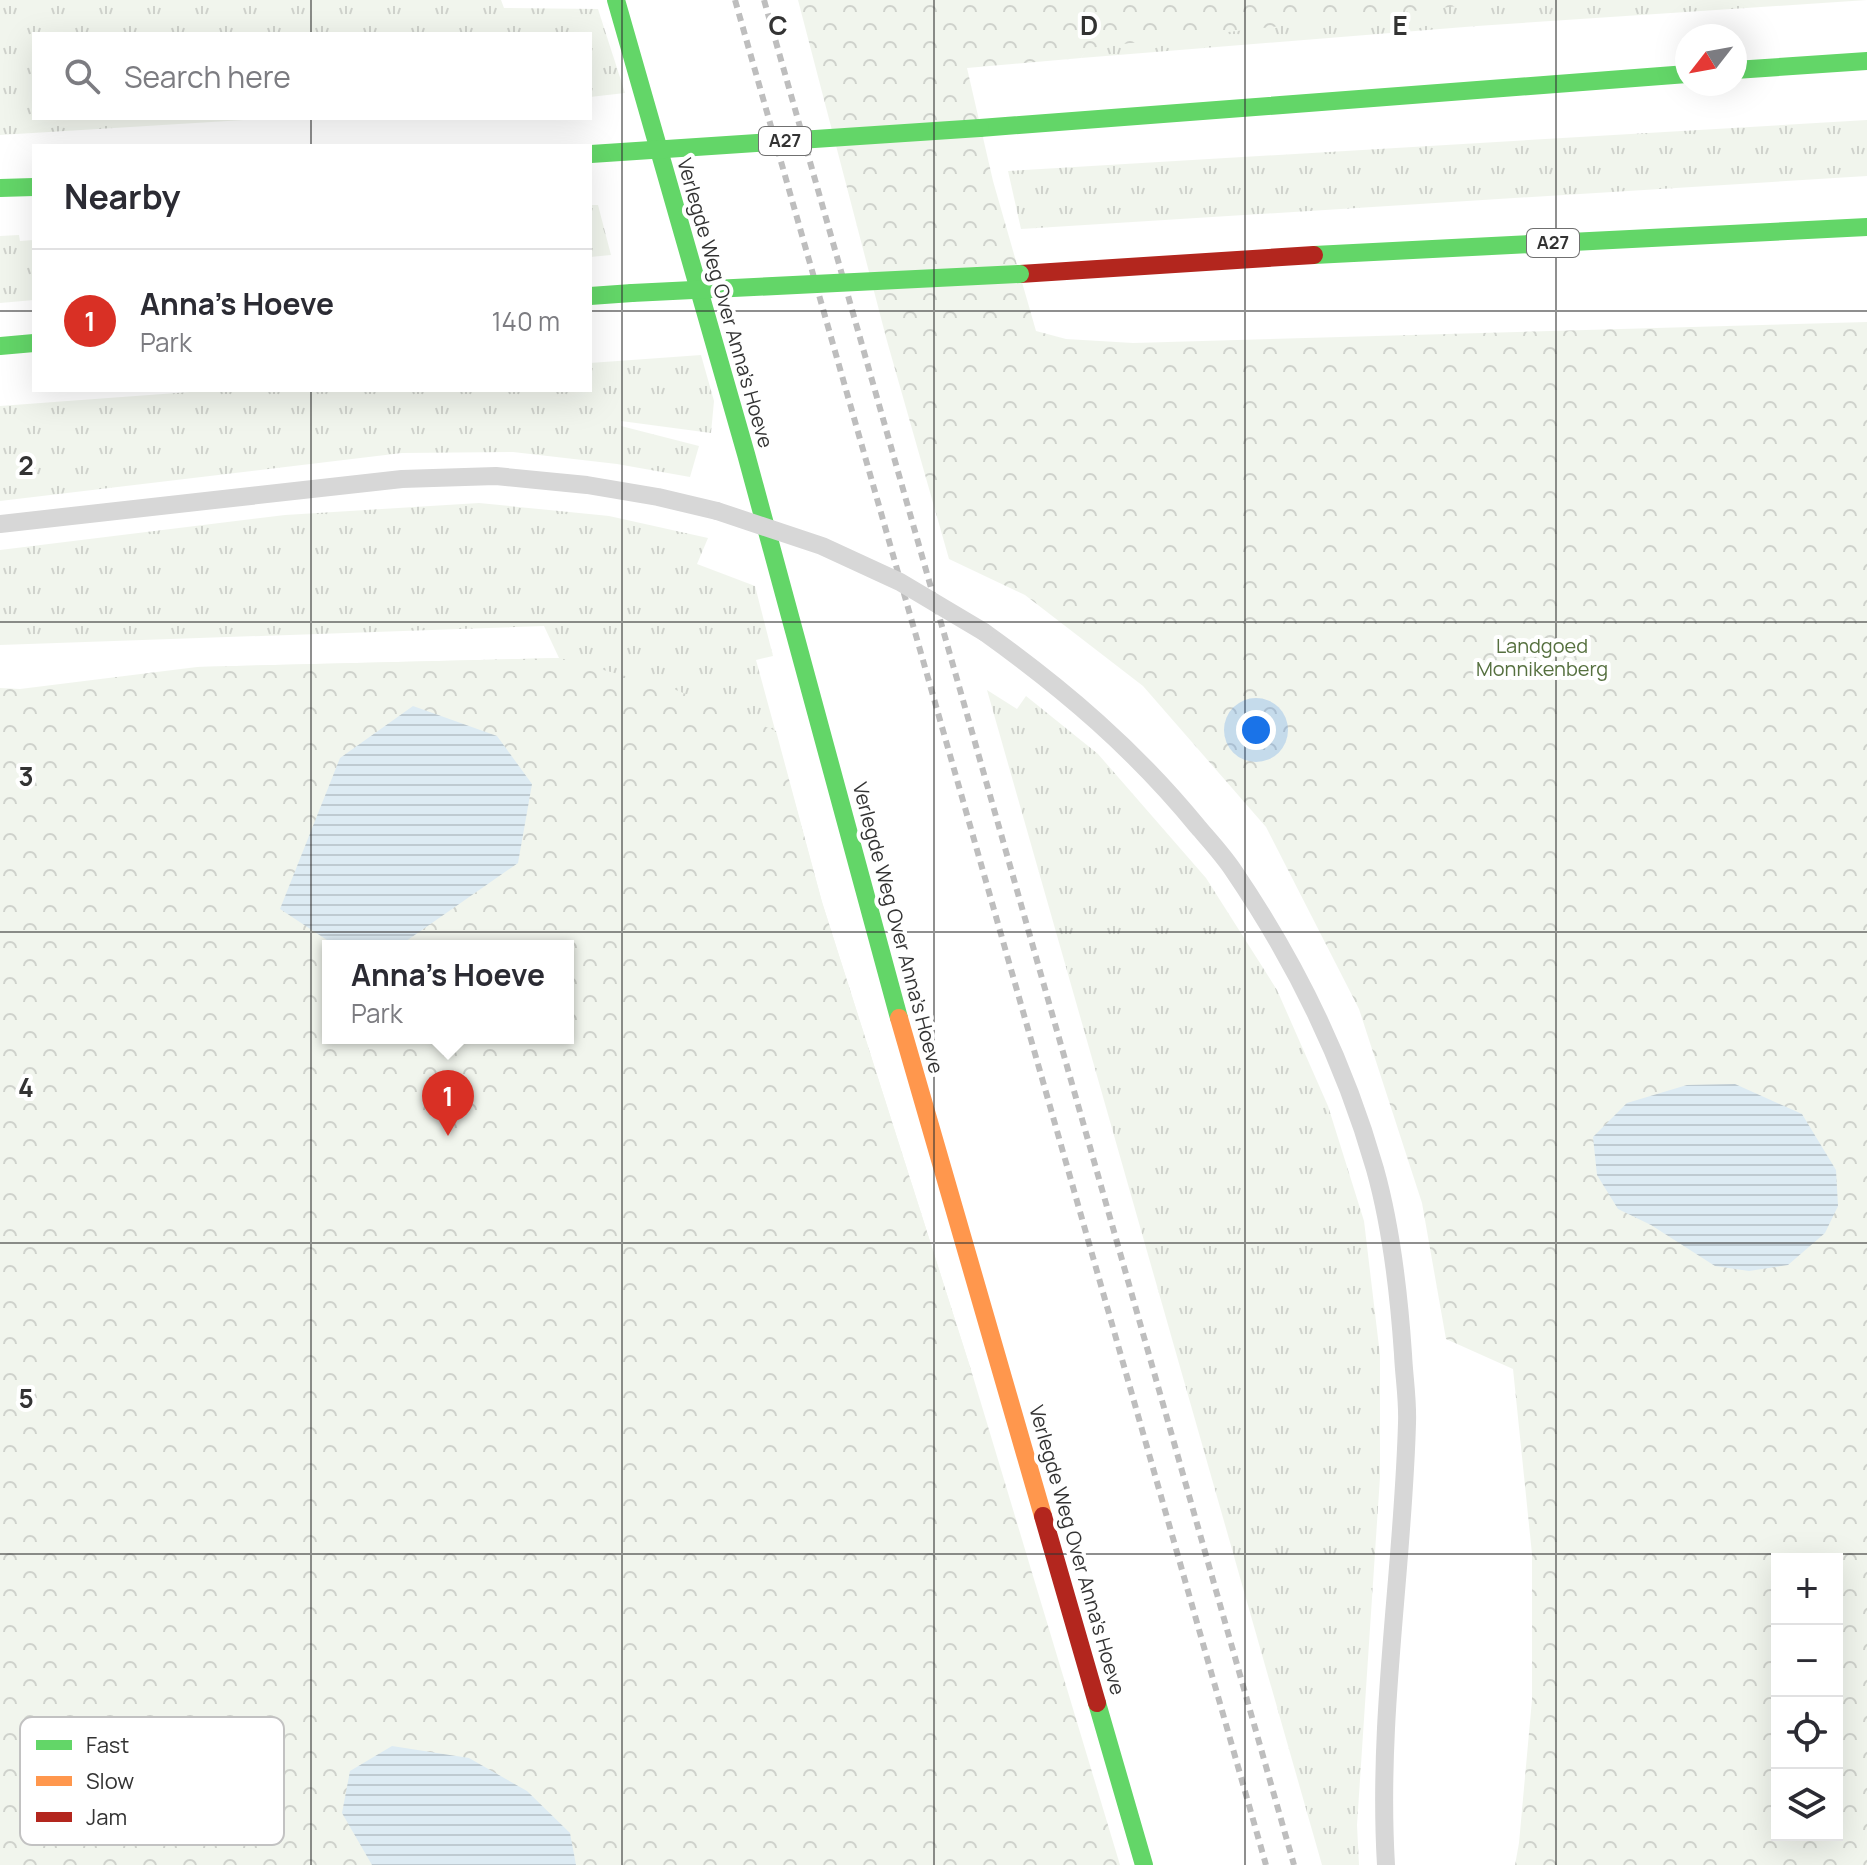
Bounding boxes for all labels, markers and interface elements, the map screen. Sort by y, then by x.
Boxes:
text: C [768,7,788,43]
text: D [1080,7,1098,43]
text: E [1392,7,1408,43]
north arrow [1675,24,1747,96]
search box [32,32,592,120]
icon: search [60,54,104,98]
text: Search here [124,56,291,97]
road number: A27 [759,127,811,155]
street label: Verlegde Weg Over Anna's Hoeve [671,155,780,451]
text: Nearby [64,173,180,219]
road number: A27 [1527,229,1579,257]
text: Anna's Hoeve [140,283,334,324]
text: 1 [84,303,96,339]
text: 140 m [491,303,560,339]
text: Park [140,324,192,360]
text: 2 [18,447,34,483]
park label: Landgoed Monnikenberg [1476,632,1608,682]
your location [1236,710,1276,750]
text: 3 [18,758,34,794]
street label: Verlegde Weg Over Anna's Hoeve [847,779,950,1076]
popup [322,940,574,1044]
text: Anna's Hoeve [351,954,545,995]
text: Park [351,995,403,1031]
text: 4 [18,1069,34,1105]
pin: 1 [422,1070,474,1136]
text: 5 [18,1380,34,1416]
street label: Verlegde Weg Over Anna's Hoeve [1023,1402,1132,1698]
map controls [1771,1553,1843,1841]
button: + [1771,1553,1843,1625]
button: − [1771,1625,1843,1697]
button: locate [1771,1697,1843,1769]
legend [20,1717,284,1845]
text: Fast [86,1730,129,1760]
text: Slow [86,1766,134,1796]
button: layers [1771,1769,1843,1841]
text: Jam [86,1802,127,1832]

